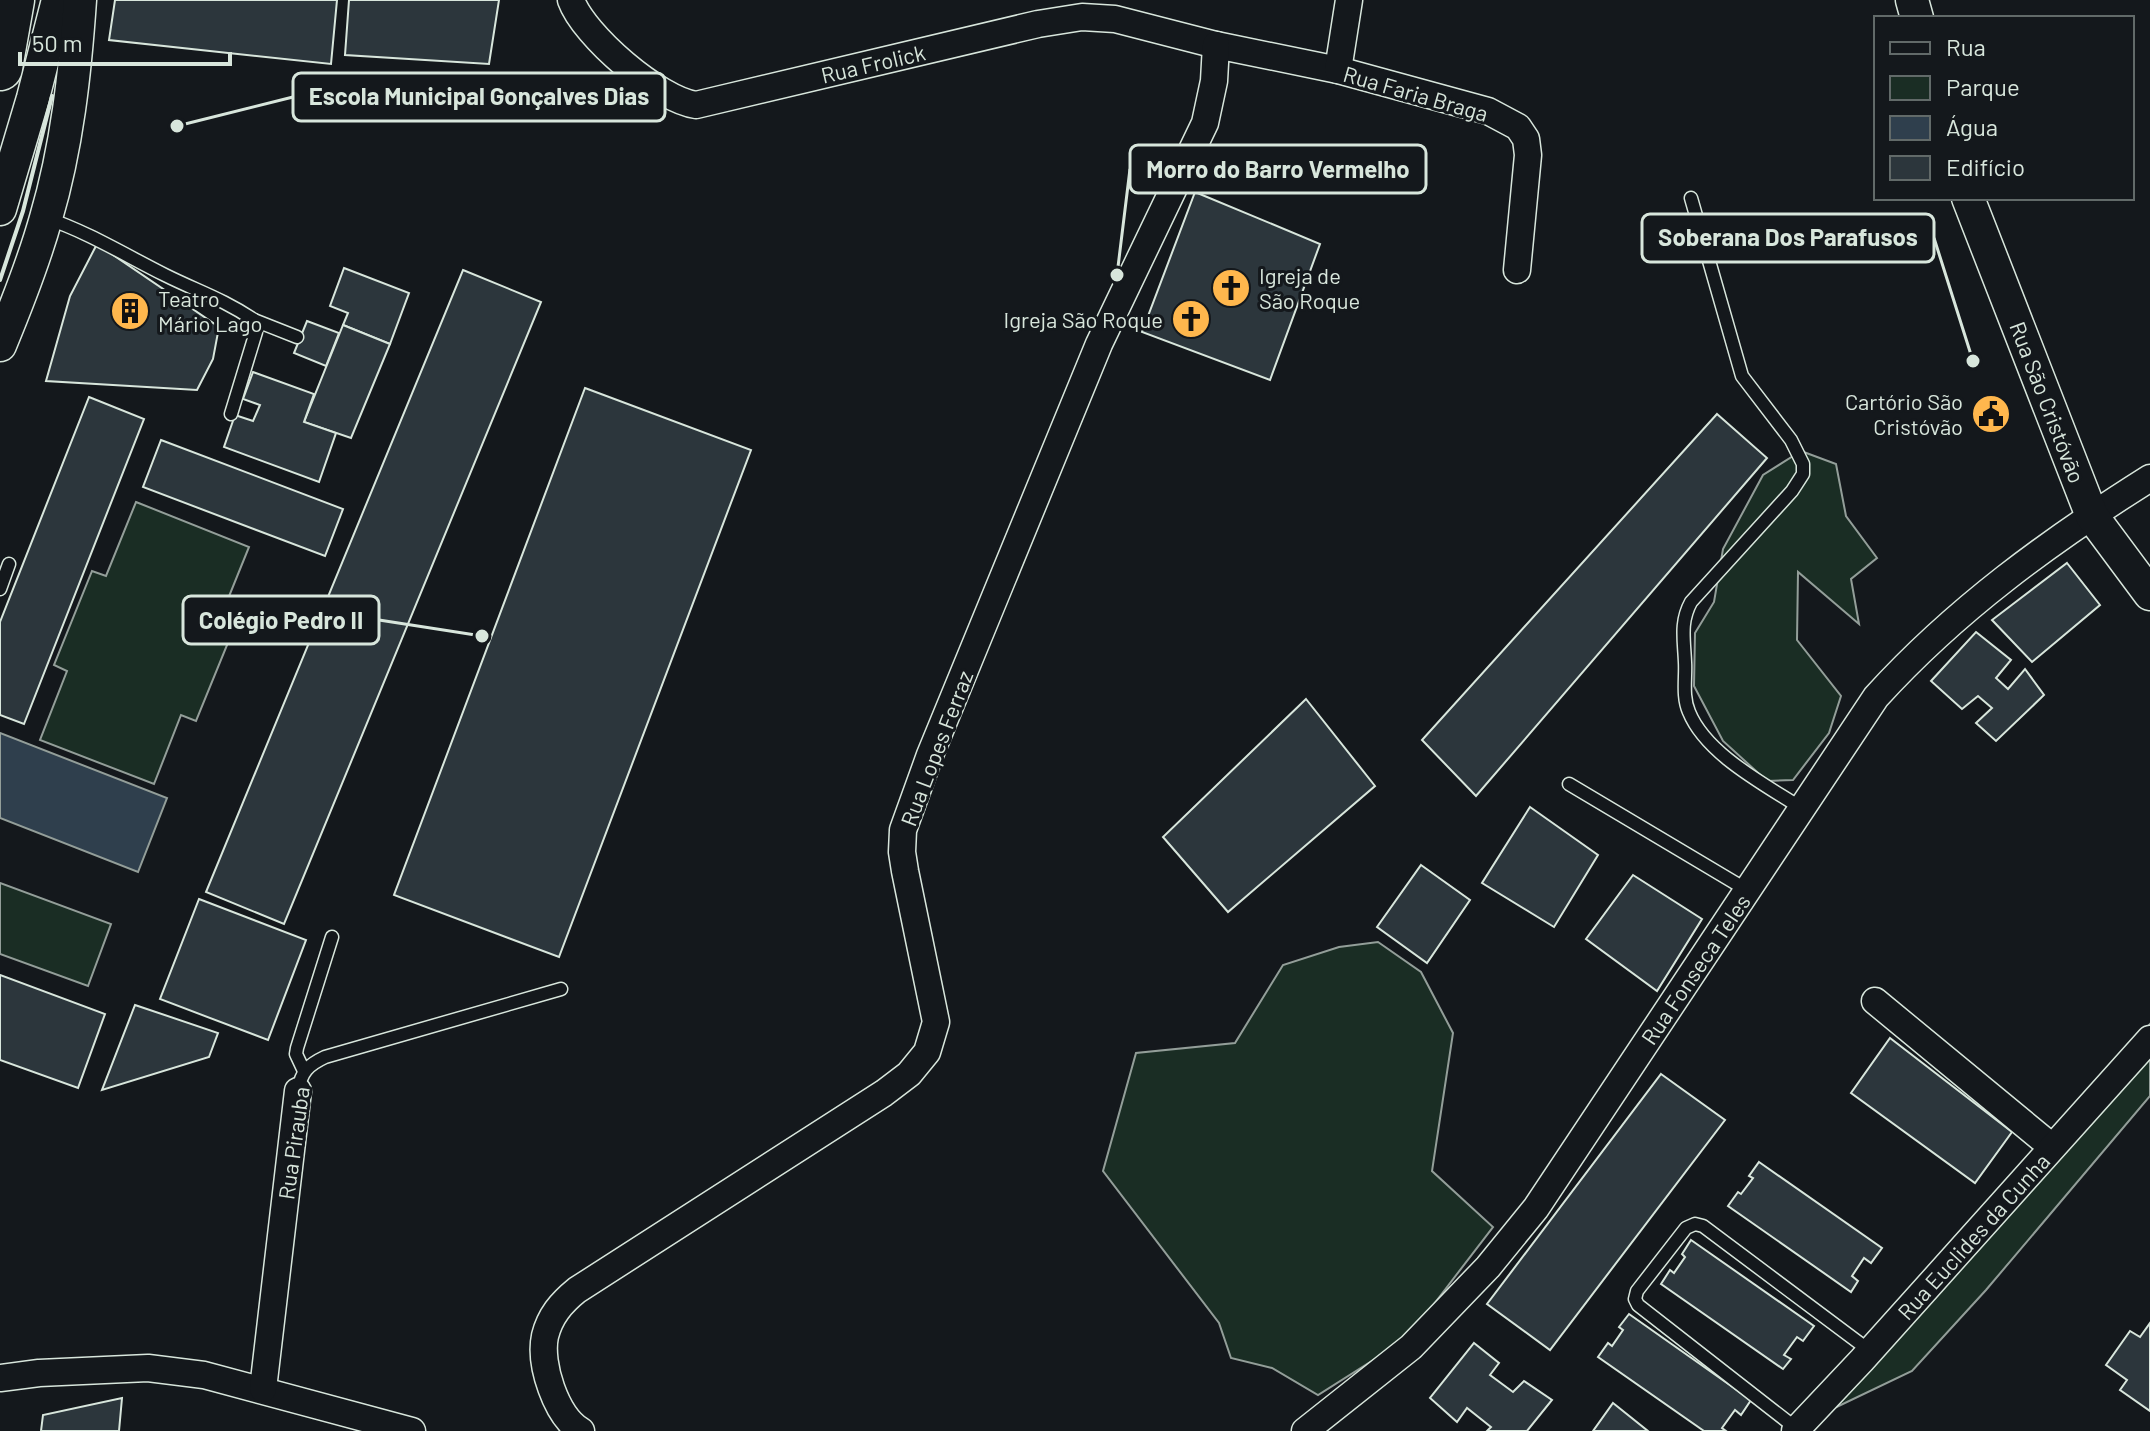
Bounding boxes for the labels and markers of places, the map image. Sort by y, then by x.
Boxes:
callout: Escola Municipal Gonçalves Dias [293,73,665,121]
callout: Morro do Barro Vermelho [1130,145,1426,193]
callout: Soberana Dos Parafusos [1642,214,1934,262]
place label: Igreja de São Roque [1259,262,1360,313]
church icon: Igreja de São Roque [1210,267,1252,309]
place label: Teatro Mário Lago [158,285,262,336]
building icon: Teatro Mário Lago [109,290,151,332]
church icon: Igreja São Roque [1170,298,1212,340]
place label: Igreja São Roque [1004,306,1163,332]
place label: Cartório São Cristóvão [1845,388,1963,439]
public building icon: Cartório São Cristóvão [1970,393,2012,435]
callout: Colégio Pedro II [183,596,379,644]

